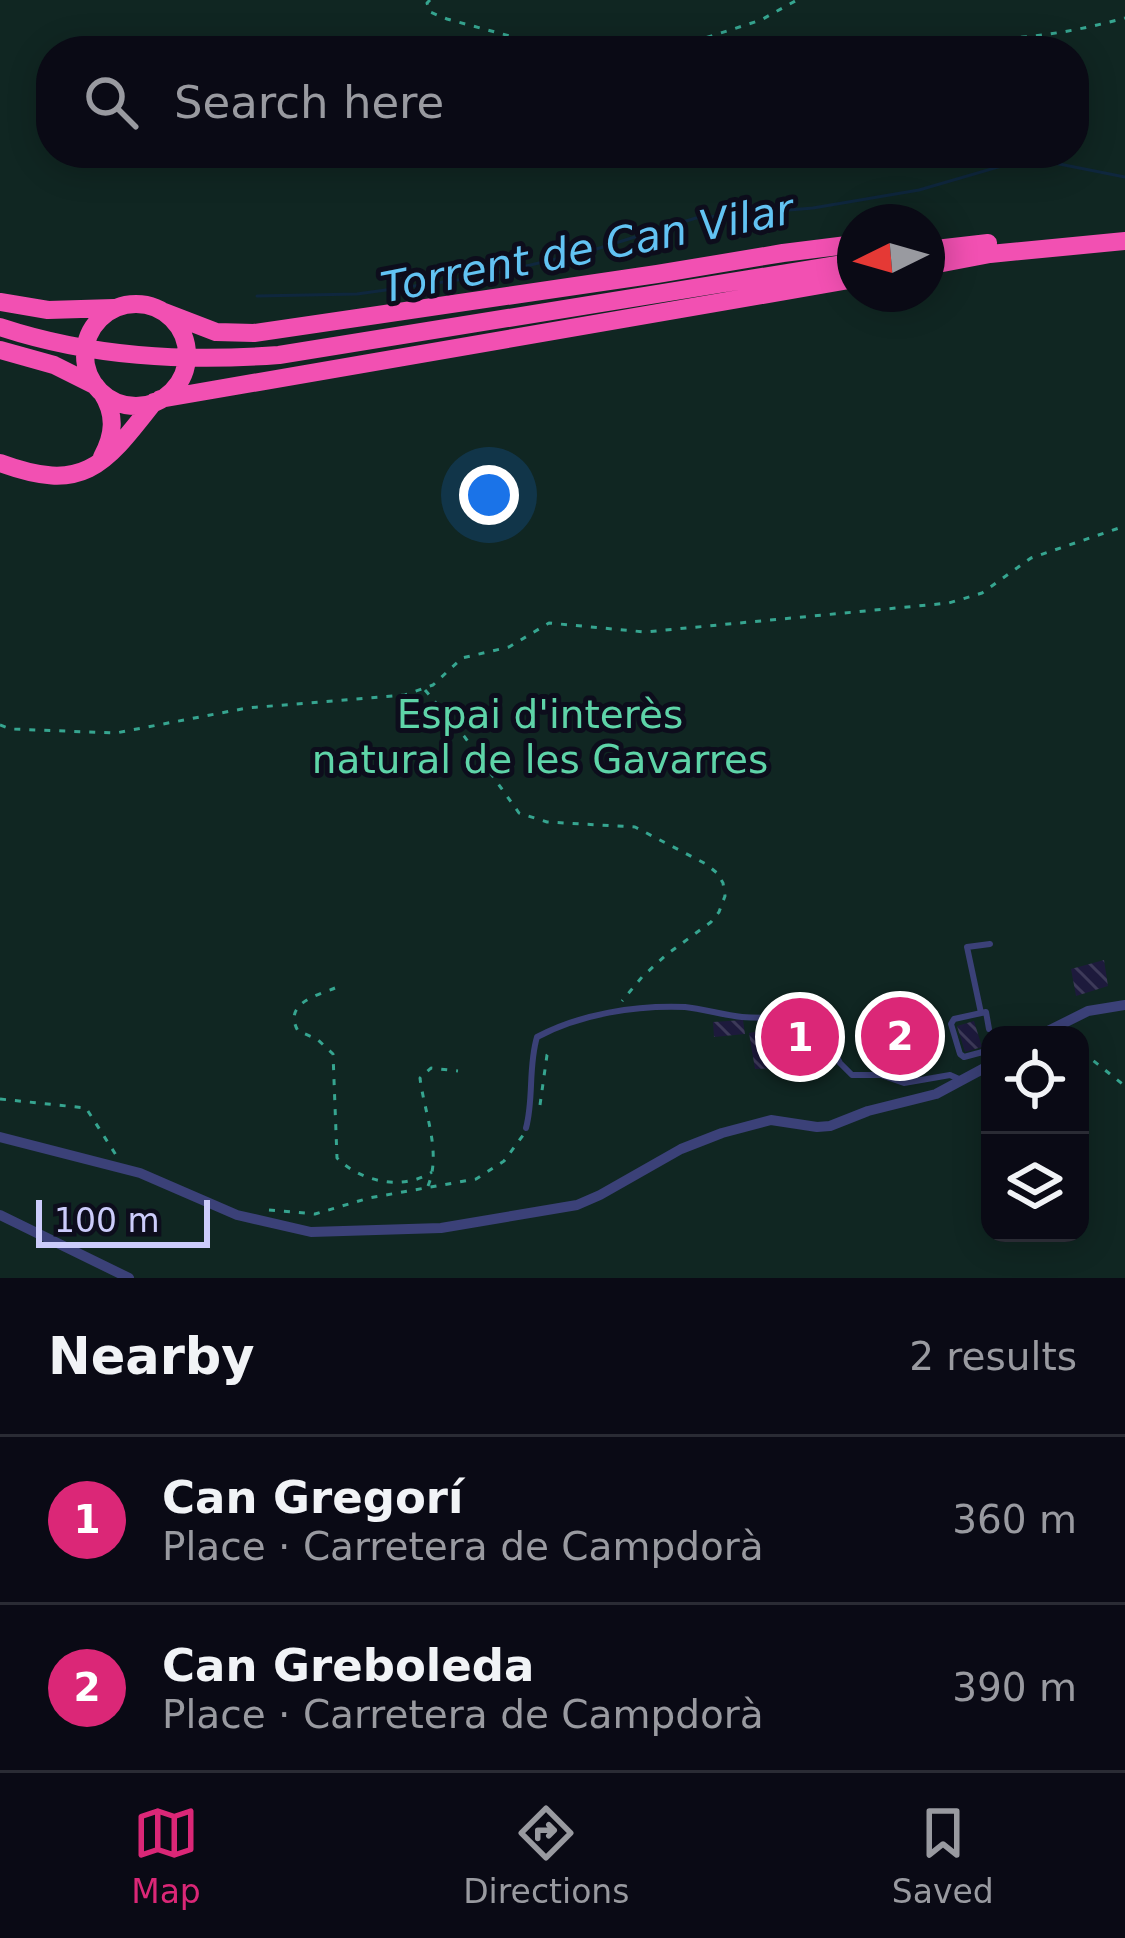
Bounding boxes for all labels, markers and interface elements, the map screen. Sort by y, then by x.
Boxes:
search box [36,36,1089,168]
icon: search [78,69,144,135]
text: Search here [174,76,444,129]
water label: Torrent de Can Vilar [377,184,800,313]
north arrow [837,204,945,312]
your location [459,465,519,525]
park label: Espai d'interès natural de les Gavarres [312,692,768,782]
pin: 2 [861,991,939,1081]
pin: 1 [761,992,839,1082]
map controls [981,1026,1089,1242]
button: locate [981,1026,1089,1134]
button: layers [981,1134,1089,1242]
scale bar [36,1194,210,1247]
text: 100 m [54,1201,160,1240]
text: Nearby [48,1327,255,1386]
text: 2 results [909,1334,1077,1379]
text: Can Gregorí [162,1471,464,1524]
text: 1 [73,1497,101,1542]
text: 360 m [952,1497,1077,1542]
text: Place · Carretera de Campdorà [162,1524,764,1569]
text: Can Greboleda [162,1639,534,1692]
text: 2 [73,1665,101,1710]
text: 390 m [952,1665,1077,1710]
text: Place · Carretera de Campdorà [162,1692,764,1737]
tab: Map [131,1800,201,1911]
tab: Directions [463,1800,629,1911]
tab: Saved [892,1800,994,1911]

